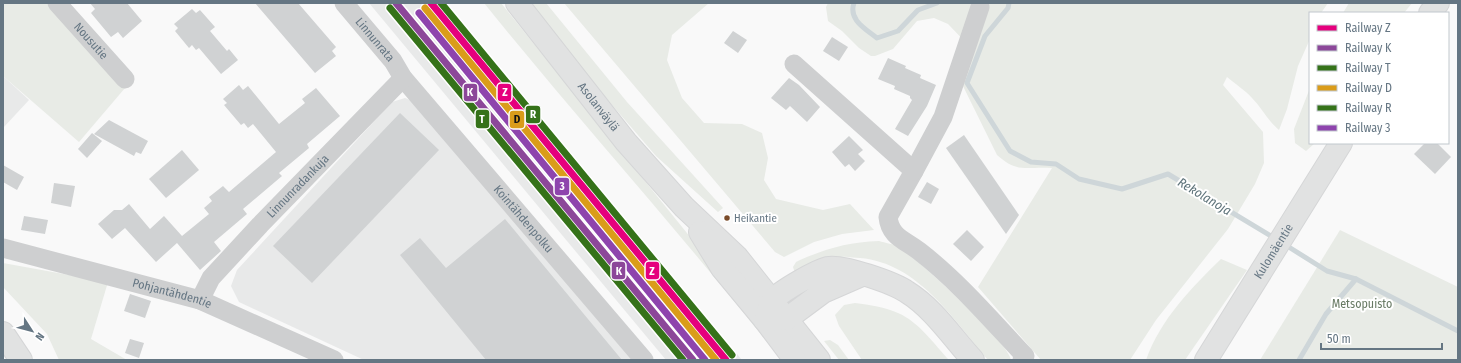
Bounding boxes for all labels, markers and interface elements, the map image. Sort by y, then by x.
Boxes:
legend [1309,12,1449,144]
street label: Linnunrata [353,15,398,65]
street label: Nousutie [71,20,111,62]
text: Railway Z [1345,21,1391,35]
text: Railway K [1345,41,1392,55]
text: Railway T [1345,61,1391,75]
street label: Asolanväylä [575,80,622,134]
text: Railway D [1345,81,1392,95]
line badge: K [463,83,478,102]
line badge: Z [497,83,512,102]
text: K [467,86,474,99]
text: Z [502,86,508,99]
text: Railway R [1345,101,1392,115]
line badge: R [525,105,541,124]
text: R [530,108,537,121]
line badge: T [475,109,490,129]
line badge: D [509,110,525,129]
text: T [479,113,485,126]
text: D [514,113,521,126]
text: Railway 3 [1345,121,1390,135]
street label: Linnunradankuja [264,152,332,221]
water label: Rekolanoja [1175,175,1235,218]
line badge: 3 [554,177,570,196]
text: 3 [558,180,565,193]
street label: Kointähdenpolku [491,182,556,255]
place label: Heikantie [734,212,777,225]
marker: Heikantie [722,213,732,223]
street label: Kulomäentie [1251,221,1296,281]
line badge: K [611,261,626,280]
line badge: Z [645,261,660,280]
text: K [616,265,623,278]
text: Z [649,265,655,278]
street label: Pohjantähdentie [131,275,214,311]
park label: Metsopuisto [1332,297,1392,311]
north arrow [12,311,52,351]
scale bar [1321,325,1442,351]
text: N [32,330,47,343]
text: 50 m [1327,332,1351,346]

